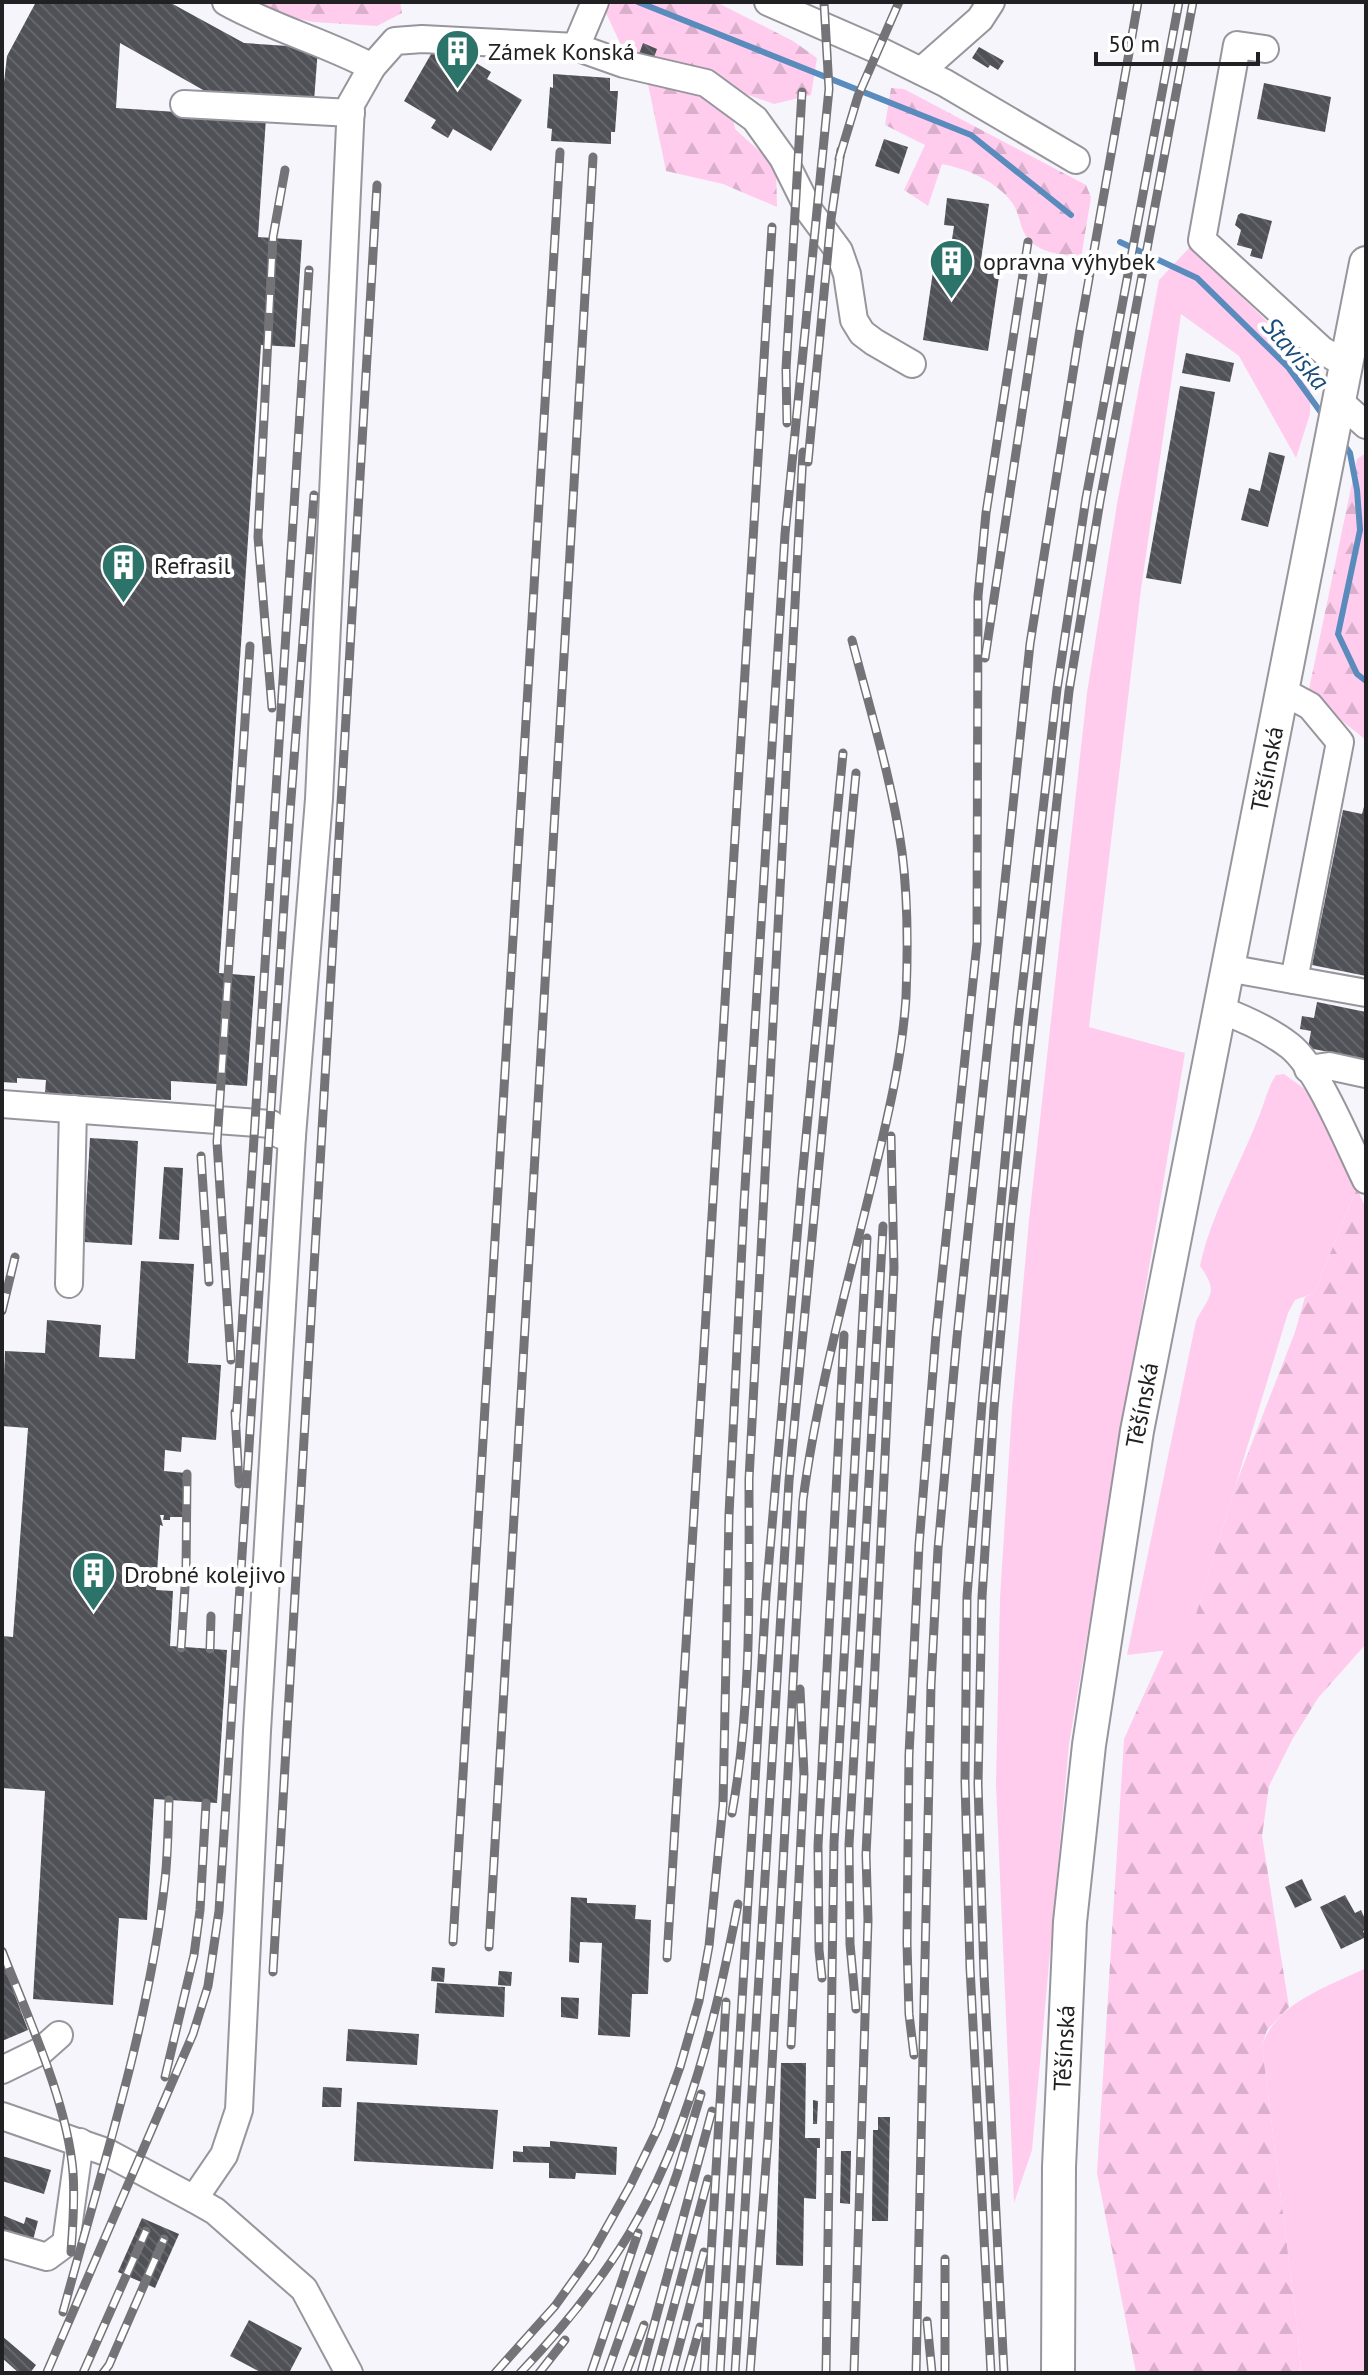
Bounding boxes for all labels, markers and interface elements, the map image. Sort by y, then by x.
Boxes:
scale bar [1096,16,1258,66]
building icon: Zámek Konská [433,27,481,90]
text: 50 m [1108,28,1160,59]
place label: Zámek Konská [488,36,635,67]
building icon: opravna výhybek [928,237,976,300]
place label: opravna výhybek [983,246,1156,277]
water label: Staviska [1255,310,1337,397]
building icon: Refrasil [99,541,147,604]
place label: Refrasil [154,550,231,581]
street label: Těšínská [1244,724,1290,814]
street label: Těšínská [1119,1360,1165,1450]
building icon: Drobné kolejivo [69,1550,117,1613]
place label: Drobné kolejivo [124,1559,286,1590]
street label: Těšínská [1046,2004,1082,2092]

